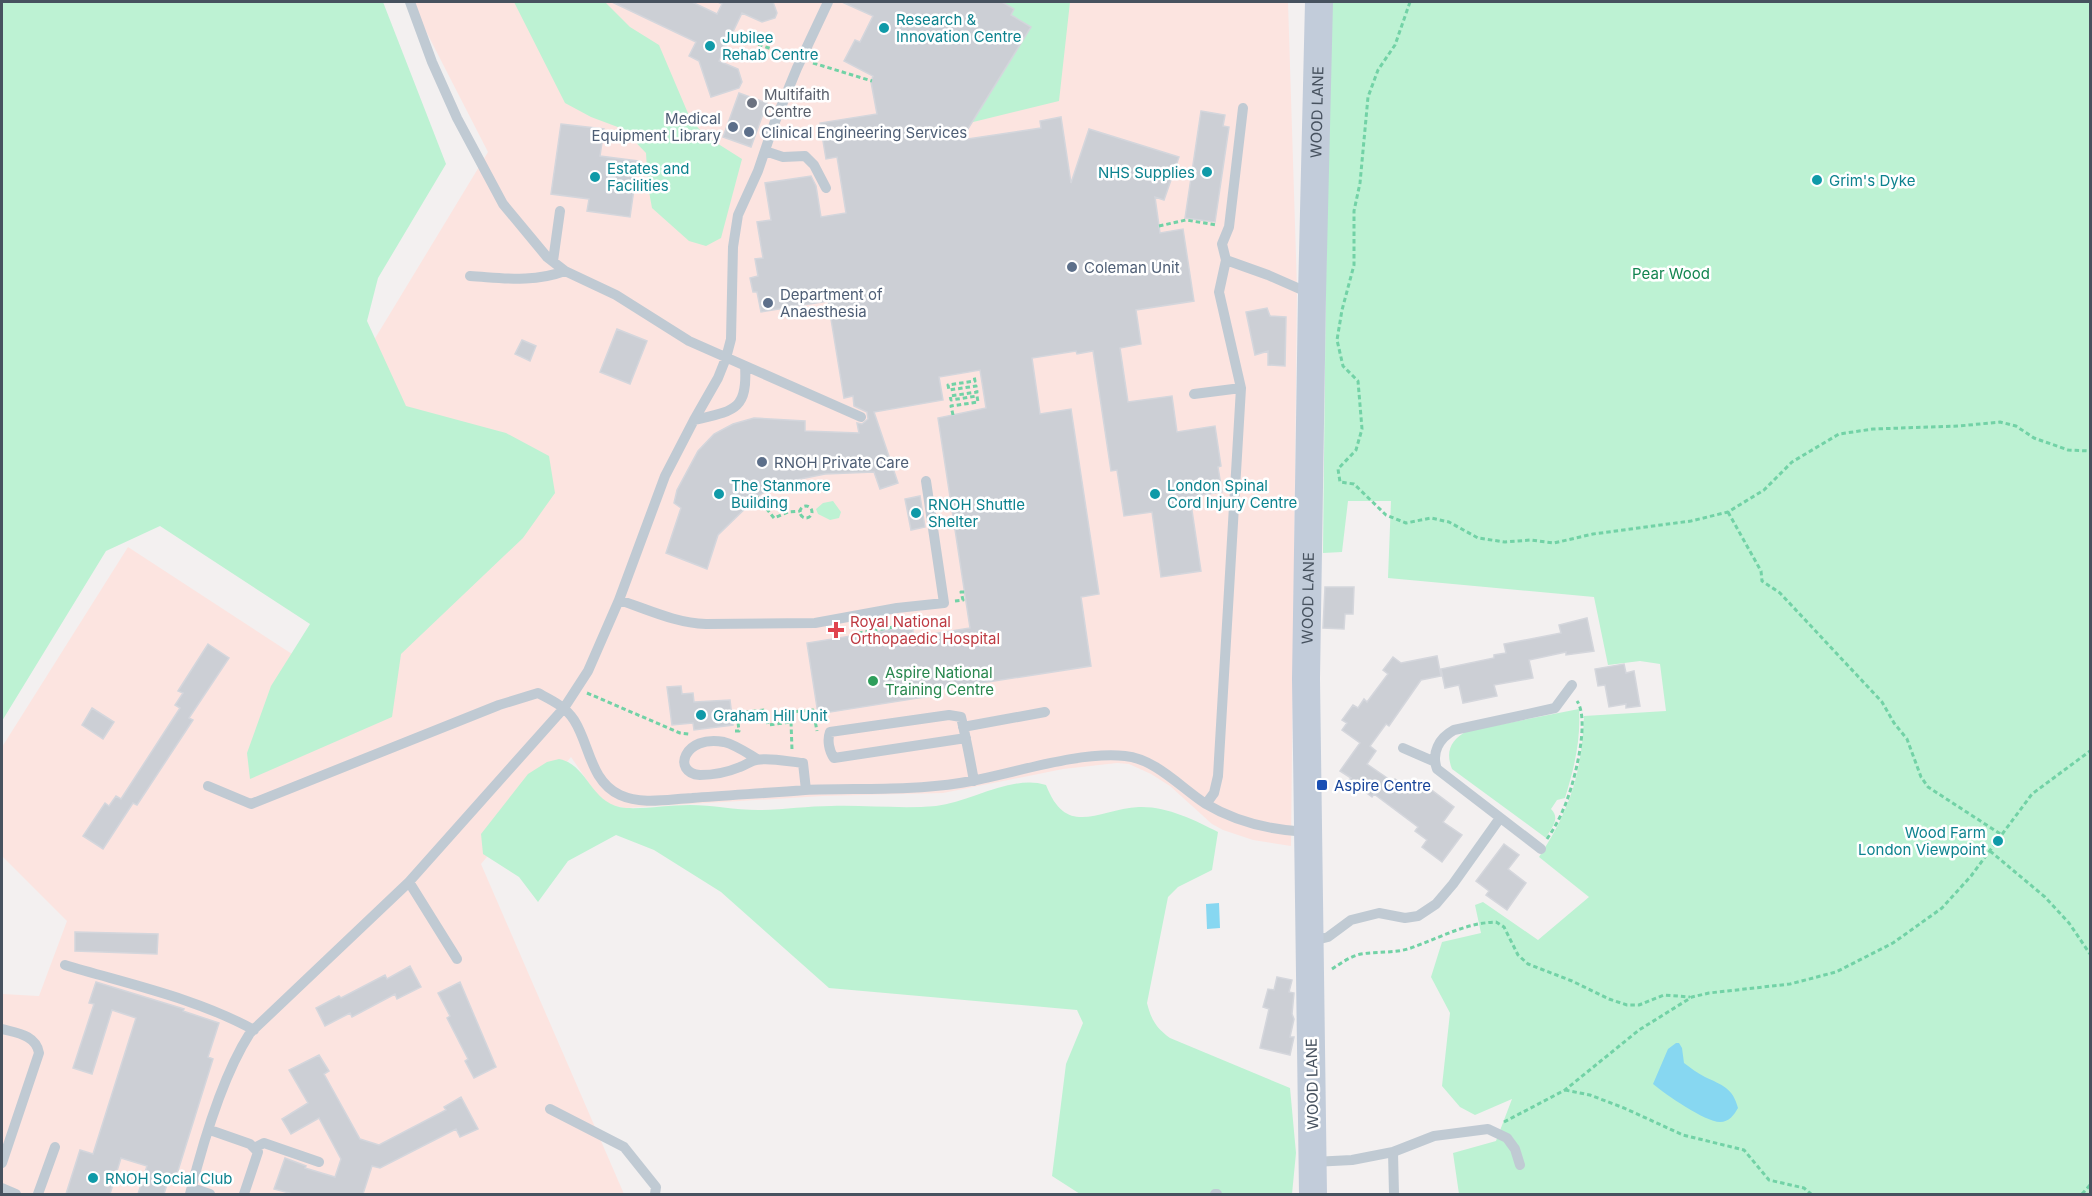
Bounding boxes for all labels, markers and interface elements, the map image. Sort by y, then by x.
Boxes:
place label: Research & Innovation Centre [896,10,1021,46]
marker: Research & Innovation Centre [877,21,891,35]
place label: Jubilee Rehab Centre [722,28,819,64]
marker: Jubilee Rehab Centre [703,39,717,53]
street label: WOOD LANE [1306,66,1327,158]
place label: Multifaith Centre [764,85,830,121]
marker: Multifaith Centre [745,96,759,110]
place label: Medical Equipment Library [592,109,722,145]
marker: Medical Equipment Library [726,120,740,134]
place label: Clinical Engineering Services [761,123,967,142]
marker: Clinical Engineering Services [742,125,756,139]
place label: Estates and Facilities [607,159,689,195]
place label: NHS Supplies [1098,163,1195,182]
marker: NHS Supplies [1200,165,1214,179]
marker: Estates and Facilities [588,170,602,184]
place label: Grim's Dyke [1829,171,1915,190]
marker: Grim's Dyke [1810,173,1824,187]
place label: Coleman Unit [1084,258,1180,277]
marker: Coleman Unit [1065,260,1079,274]
park label: Pear Wood [1632,264,1710,283]
place label: Department of Anaesthesia [780,285,883,321]
marker: Department of Anaesthesia [761,296,775,310]
place label: RNOH Private Care [774,453,909,472]
marker: RNOH Private Care [755,455,769,469]
place label: The Stanmore Building [731,476,831,512]
place label: London Spinal Cord Injury Centre [1167,476,1297,512]
marker: The Stanmore Building [712,487,726,501]
marker: London Spinal Cord Injury Centre [1148,487,1162,501]
place label: RNOH Shuttle Shelter [928,495,1025,531]
marker: RNOH Shuttle Shelter [909,506,923,520]
street label: WOOD LANE [1297,552,1317,644]
place label: Royal National Orthopaedic Hospital [850,612,1000,648]
marker: Royal National Orthopaedic Hospital [827,621,845,639]
place label: Aspire National Training Centre [885,663,994,699]
marker: Aspire National Training Centre [866,674,880,688]
place label: Graham Hill Unit [713,706,828,725]
marker: Graham Hill Unit [694,708,708,722]
place label: Aspire Centre [1334,776,1431,795]
marker: Aspire Centre [1315,778,1329,792]
place label: Wood Farm London Viewpoint [1858,823,1986,859]
marker: Wood Farm London Viewpoint [1991,834,2005,848]
street label: WOOD LANE [1302,1038,1322,1130]
place label: RNOH Social Club [105,1169,233,1188]
marker: RNOH Social Club [86,1171,100,1185]

